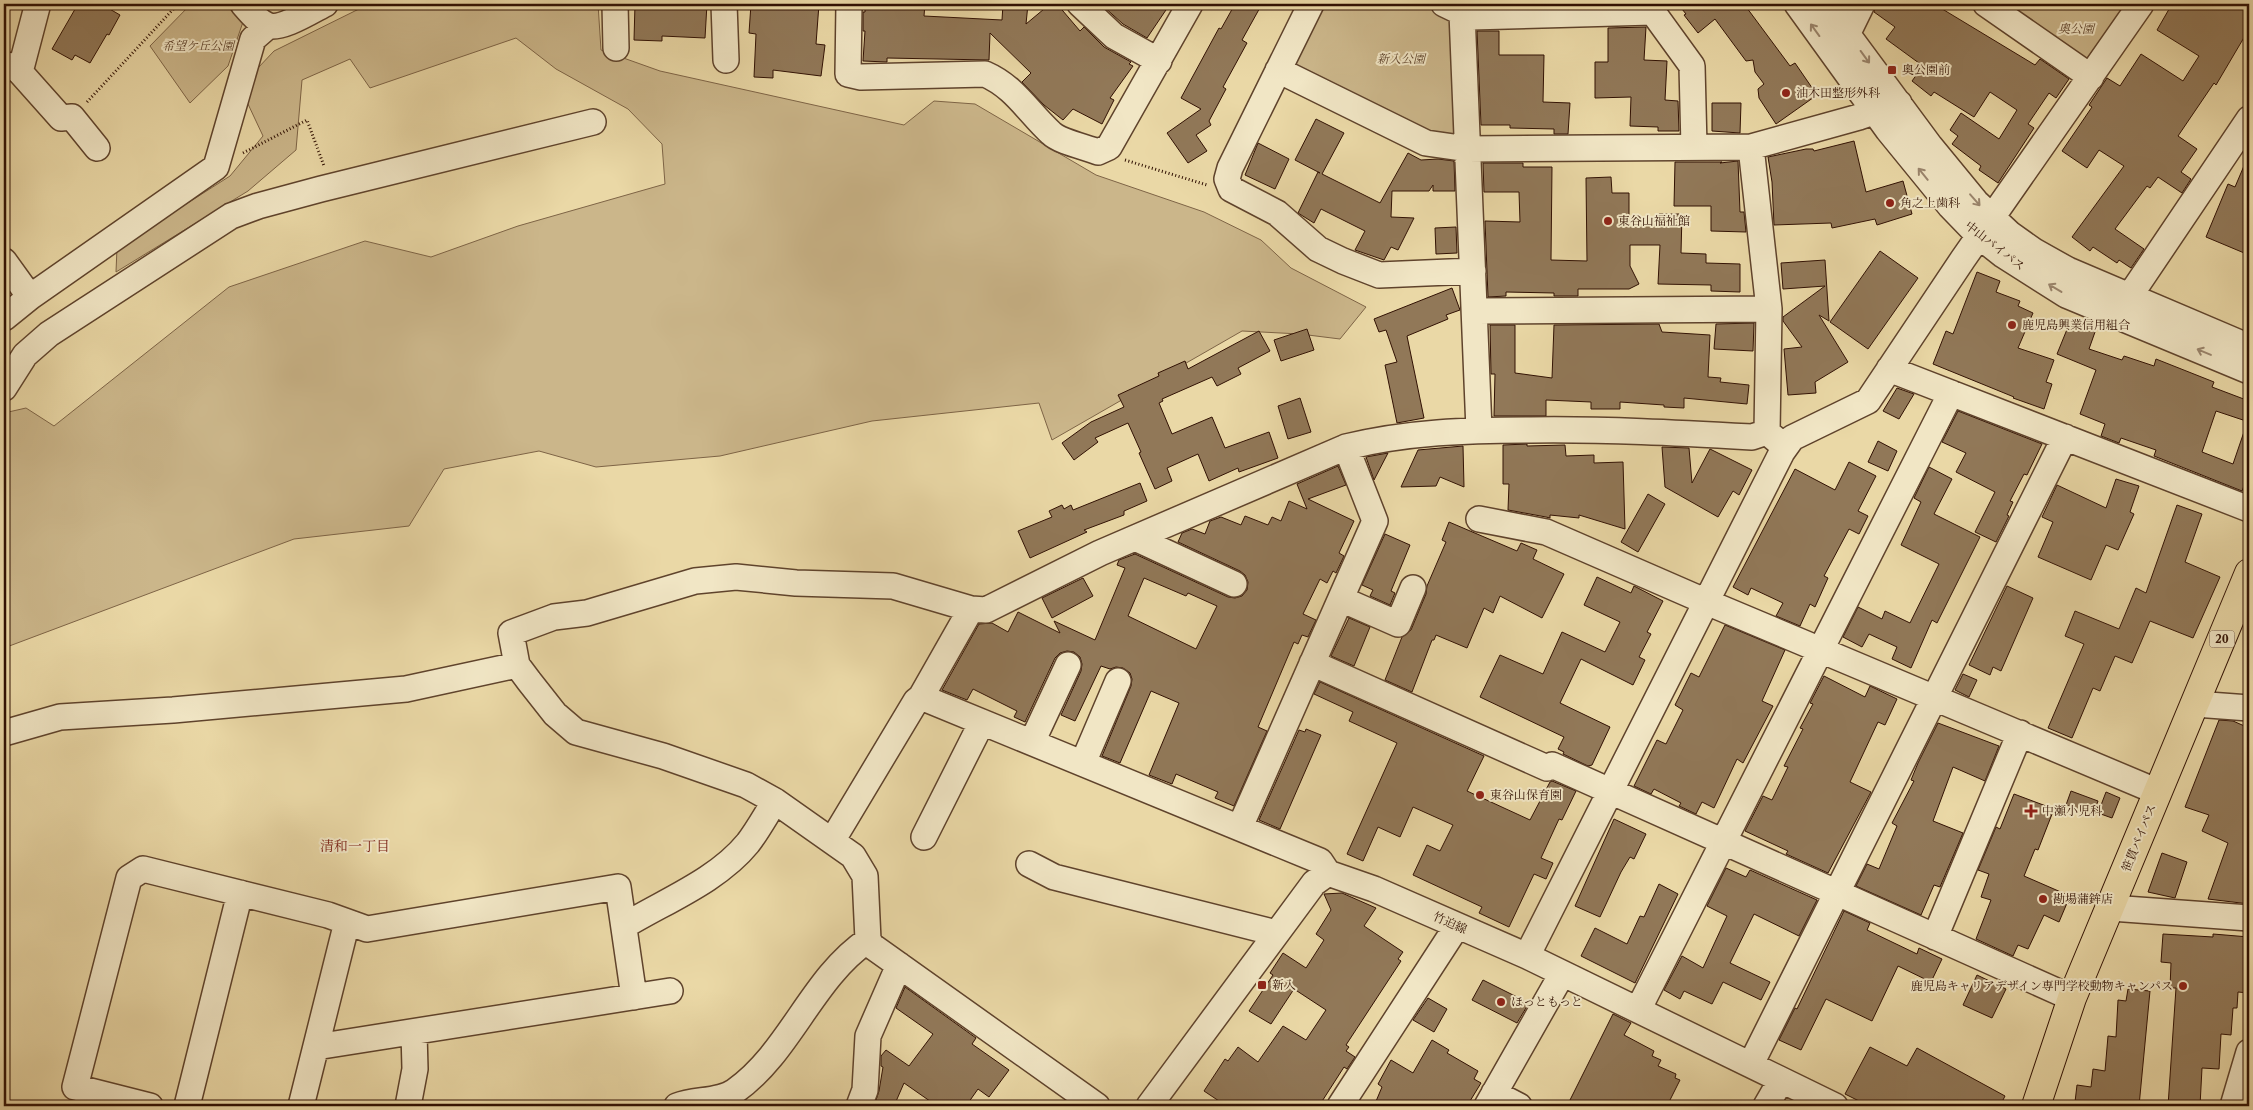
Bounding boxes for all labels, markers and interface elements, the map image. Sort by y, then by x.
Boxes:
park label: 奥公園 [2058,21,2096,36]
one-way arrow [1810,23,1820,37]
park label: 希望ケ丘公園 [162,38,236,53]
one-way arrow [1860,50,1870,64]
park label: 新入公園 [1377,51,1427,66]
place label: 奥公園前 [1902,62,1950,77]
marker: 奥公園前 [1886,64,1898,76]
place label: 油木田整形外科 [1796,85,1880,100]
marker: 油木田整形外科 [1780,87,1792,99]
one-way arrow [1918,168,1929,181]
one-way arrow [1969,193,1980,206]
place label: 角之上歯科 [1900,195,1960,210]
marker: 角之上歯科 [1884,197,1896,209]
place label: 東谷山福祉館 [1618,213,1690,228]
marker: 東谷山福祉館 [1602,215,1614,227]
street label: 中山バイパス [1962,218,2028,274]
one-way arrow [2048,283,2062,293]
place label: 鹿児島興業信用組合 [2022,317,2130,332]
marker: 鹿児島興業信用組合 [2006,319,2018,331]
one-way arrow [2197,347,2212,357]
road number: 20 [2210,630,2234,648]
place label: 東谷山保育園 [1490,787,1562,802]
marker: 東谷山保育園 [1474,789,1486,801]
street label: 笹貫バイパス [2118,802,2159,874]
place label: 中瀬小児科 [2042,803,2102,818]
marker: 中瀬小児科 [2024,804,2038,818]
district label: 清和一丁目 [320,837,390,855]
place label: 勘場蒲鉾店 [2053,891,2113,906]
marker: 勘場蒲鉾店 [2037,893,2049,905]
street label: 竹迫線 [1431,908,1470,937]
place label: 新入 [1272,977,1296,992]
place label: 鹿児島キャリアデザイン専門学校動物キャンパス [1911,978,2173,993]
marker: 新入 [1256,979,1268,991]
marker: 鹿児島キャリアデザイン専門学校動物キャンパス [2177,980,2189,992]
place label: ほっともっと [1511,994,1583,1009]
marker: ほっともっと [1495,996,1507,1008]

